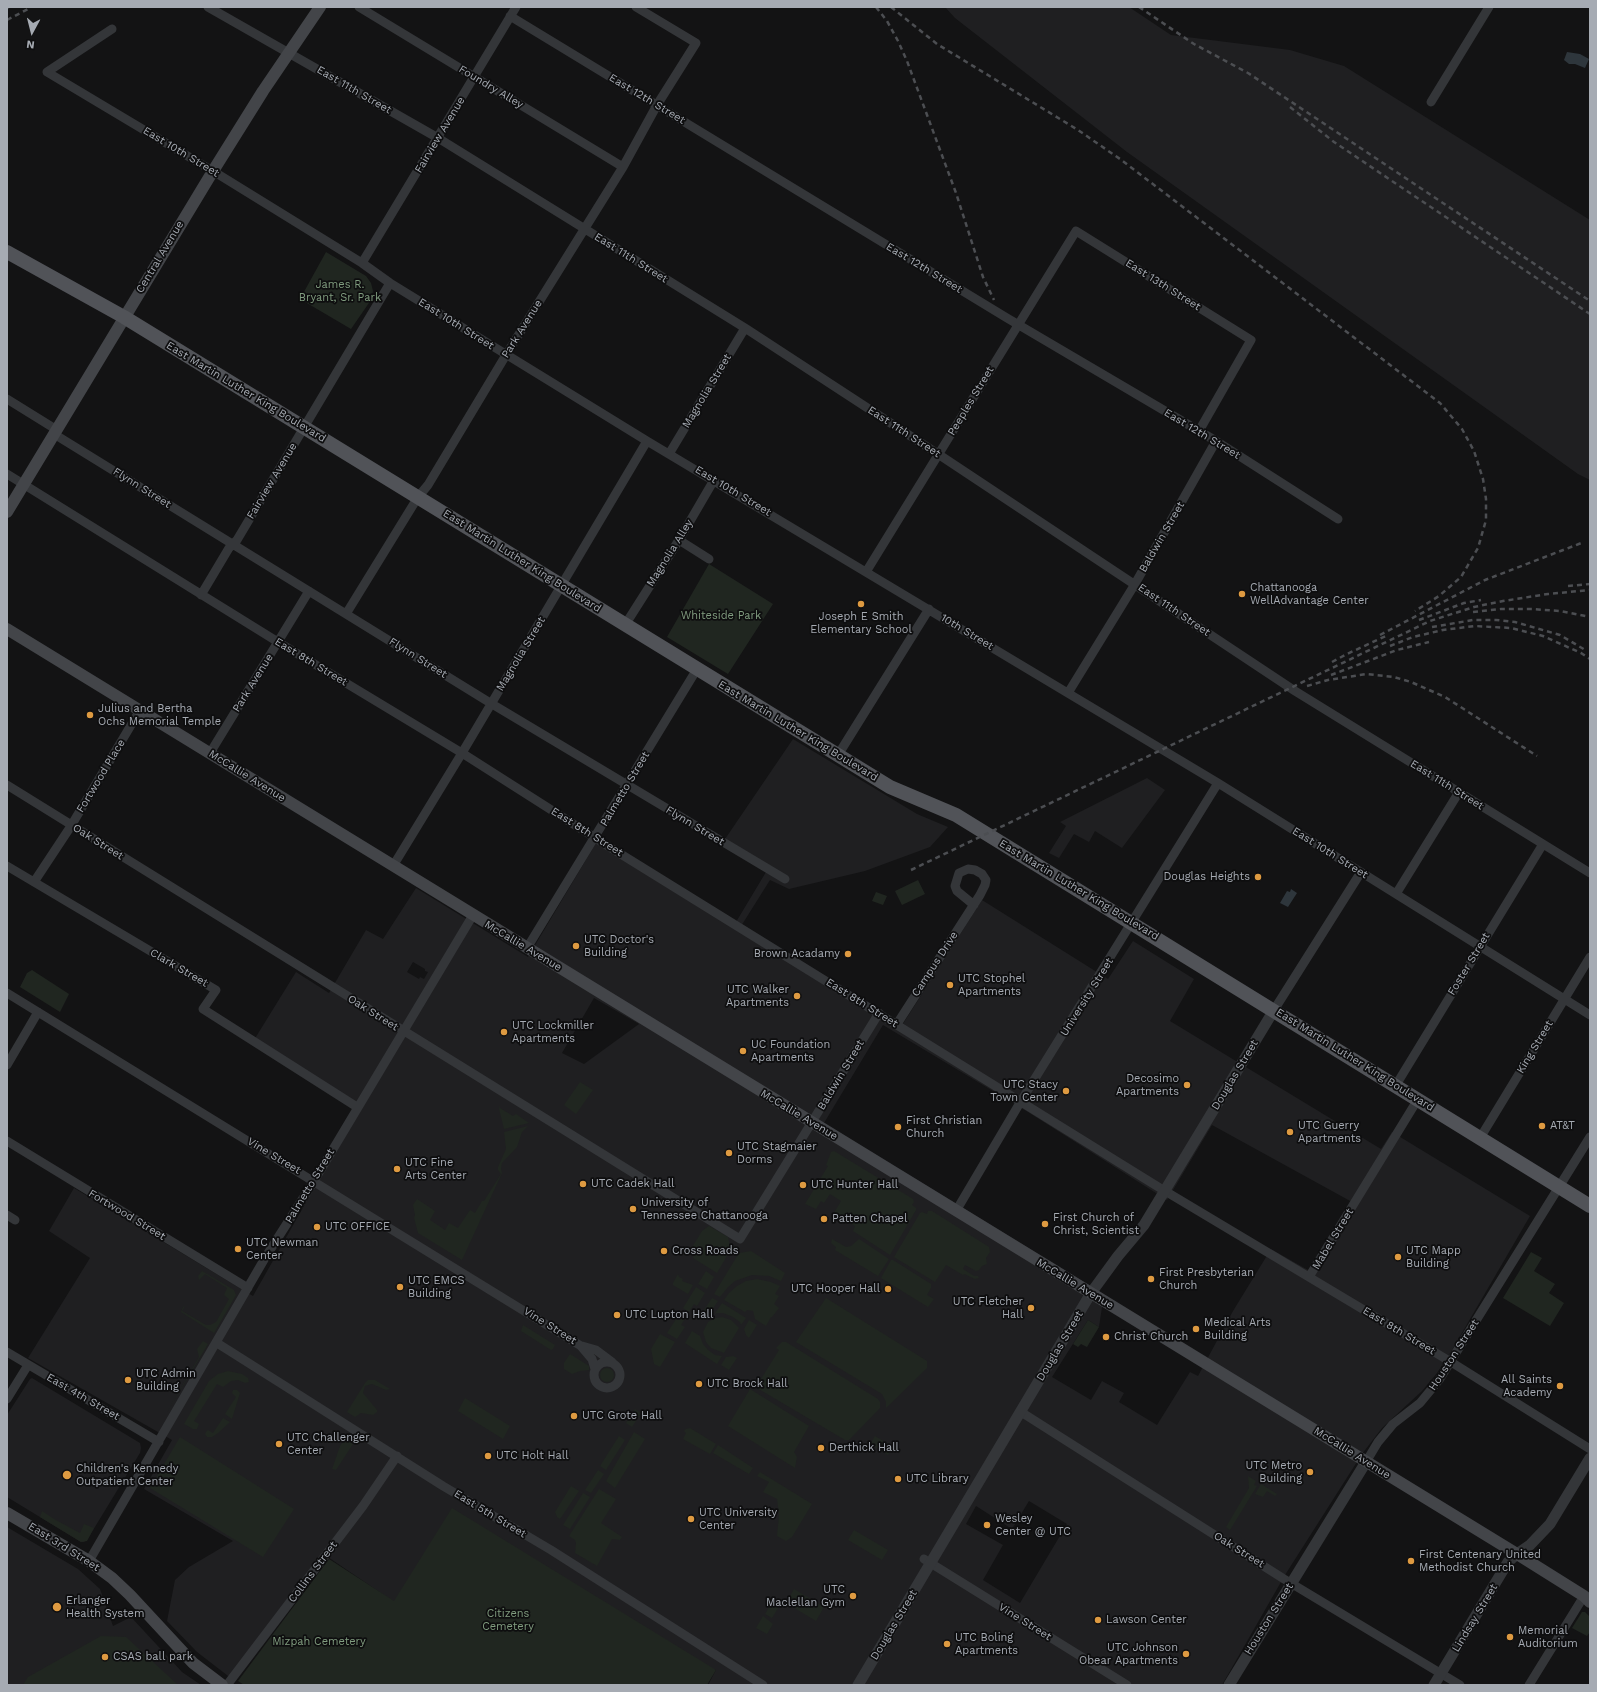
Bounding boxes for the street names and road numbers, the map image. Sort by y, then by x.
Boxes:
street label: East 11th Street [314,63,394,117]
street label: Foundry Alley [456,63,526,111]
street label: East 12th Street [607,71,687,127]
street label: Fairview Avenue [412,95,468,175]
street label: East 10th Street [140,124,222,180]
street label: Central Avenue [133,219,187,295]
street label: East 11th Street [592,230,670,286]
street label: East 12th Street [884,240,964,296]
street label: East 13th Street [1123,257,1203,313]
street label: East 10th Street [416,295,496,353]
street label: Park Avenue [499,297,545,361]
street label: East Martin Luther King Boulevard [164,339,328,445]
street label: Magnolia Street [680,352,734,430]
street label: Peeples Street [945,364,997,438]
street label: East 11th Street [865,404,943,460]
street label: East 12th Street [1162,406,1242,462]
street label: Fairview Avenue [244,441,300,521]
street label: East 10th Street [692,463,774,519]
street label: Flynn Street [111,465,173,511]
street label: Baldwin Street [1136,499,1188,575]
street label: East Martin Luther King Boulevard [440,507,604,615]
street label: Magnolia Alley [644,517,696,589]
street label: East 11th Street [1135,581,1213,639]
street label: 10th Street [938,611,996,653]
street label: Magnolia Street [494,615,548,693]
street label: East 8th Street [272,635,350,689]
street label: Flynn Street [387,635,449,681]
street label: Park Avenue [230,651,276,715]
street label: East Martin Luther King Boulevard [716,678,880,784]
street label: Fortwood Place [74,737,128,815]
street label: McCallie Avenue [206,747,288,805]
street label: Palmetto Street [597,749,653,829]
street label: East 11th Street [1408,757,1486,813]
street label: Flynn Street [663,803,727,849]
street label: East 8th Street [549,805,625,859]
street label: Oak Street [70,821,126,863]
street label: East 10th Street [1290,824,1370,882]
street label: East Martin Luther King Boulevard [997,837,1161,943]
street label: McCallie Avenue [482,918,564,974]
street label: Campus Drive [909,929,961,999]
street label: Foster Street [1445,930,1493,998]
street label: Clark Street [148,946,210,990]
street label: University Street [1058,955,1116,1039]
street label: East 8th Street [824,976,900,1030]
street label: Oak Street [345,992,401,1034]
street label: East Martin Luther King Boulevard [1273,1006,1437,1114]
street label: King Street [1514,1018,1556,1076]
street label: Baldwin Street [815,1038,867,1112]
street label: Douglas Street [1209,1038,1261,1112]
street label: McCallie Avenue [758,1087,840,1143]
street label: Vine Street [245,1135,303,1177]
street label: Palmetto Street [282,1146,338,1226]
street label: Fortwood Street [86,1187,168,1243]
street label: Mabel Street [1310,1206,1356,1272]
street label: McCallie Avenue [1034,1256,1116,1312]
street label: Vine Street [521,1304,579,1348]
street label: East 8th Street [1360,1304,1438,1358]
street label: Douglas Street [1034,1309,1086,1383]
street label: Houston Street [1426,1317,1482,1393]
street label: East 4th Street [44,1371,122,1423]
street label: McCallie Avenue [1311,1424,1393,1482]
street label: East 5th Street [451,1487,529,1541]
street label: East 3rd Street [26,1520,102,1574]
street label: Oak Street [1211,1529,1267,1571]
street label: Collins Street [286,1539,340,1605]
street label: Houston Street [1242,1581,1296,1657]
street label: Lindsay Street [1449,1581,1501,1655]
street label: Douglas Street [868,1588,920,1662]
street label: Vine Street [996,1600,1054,1644]

